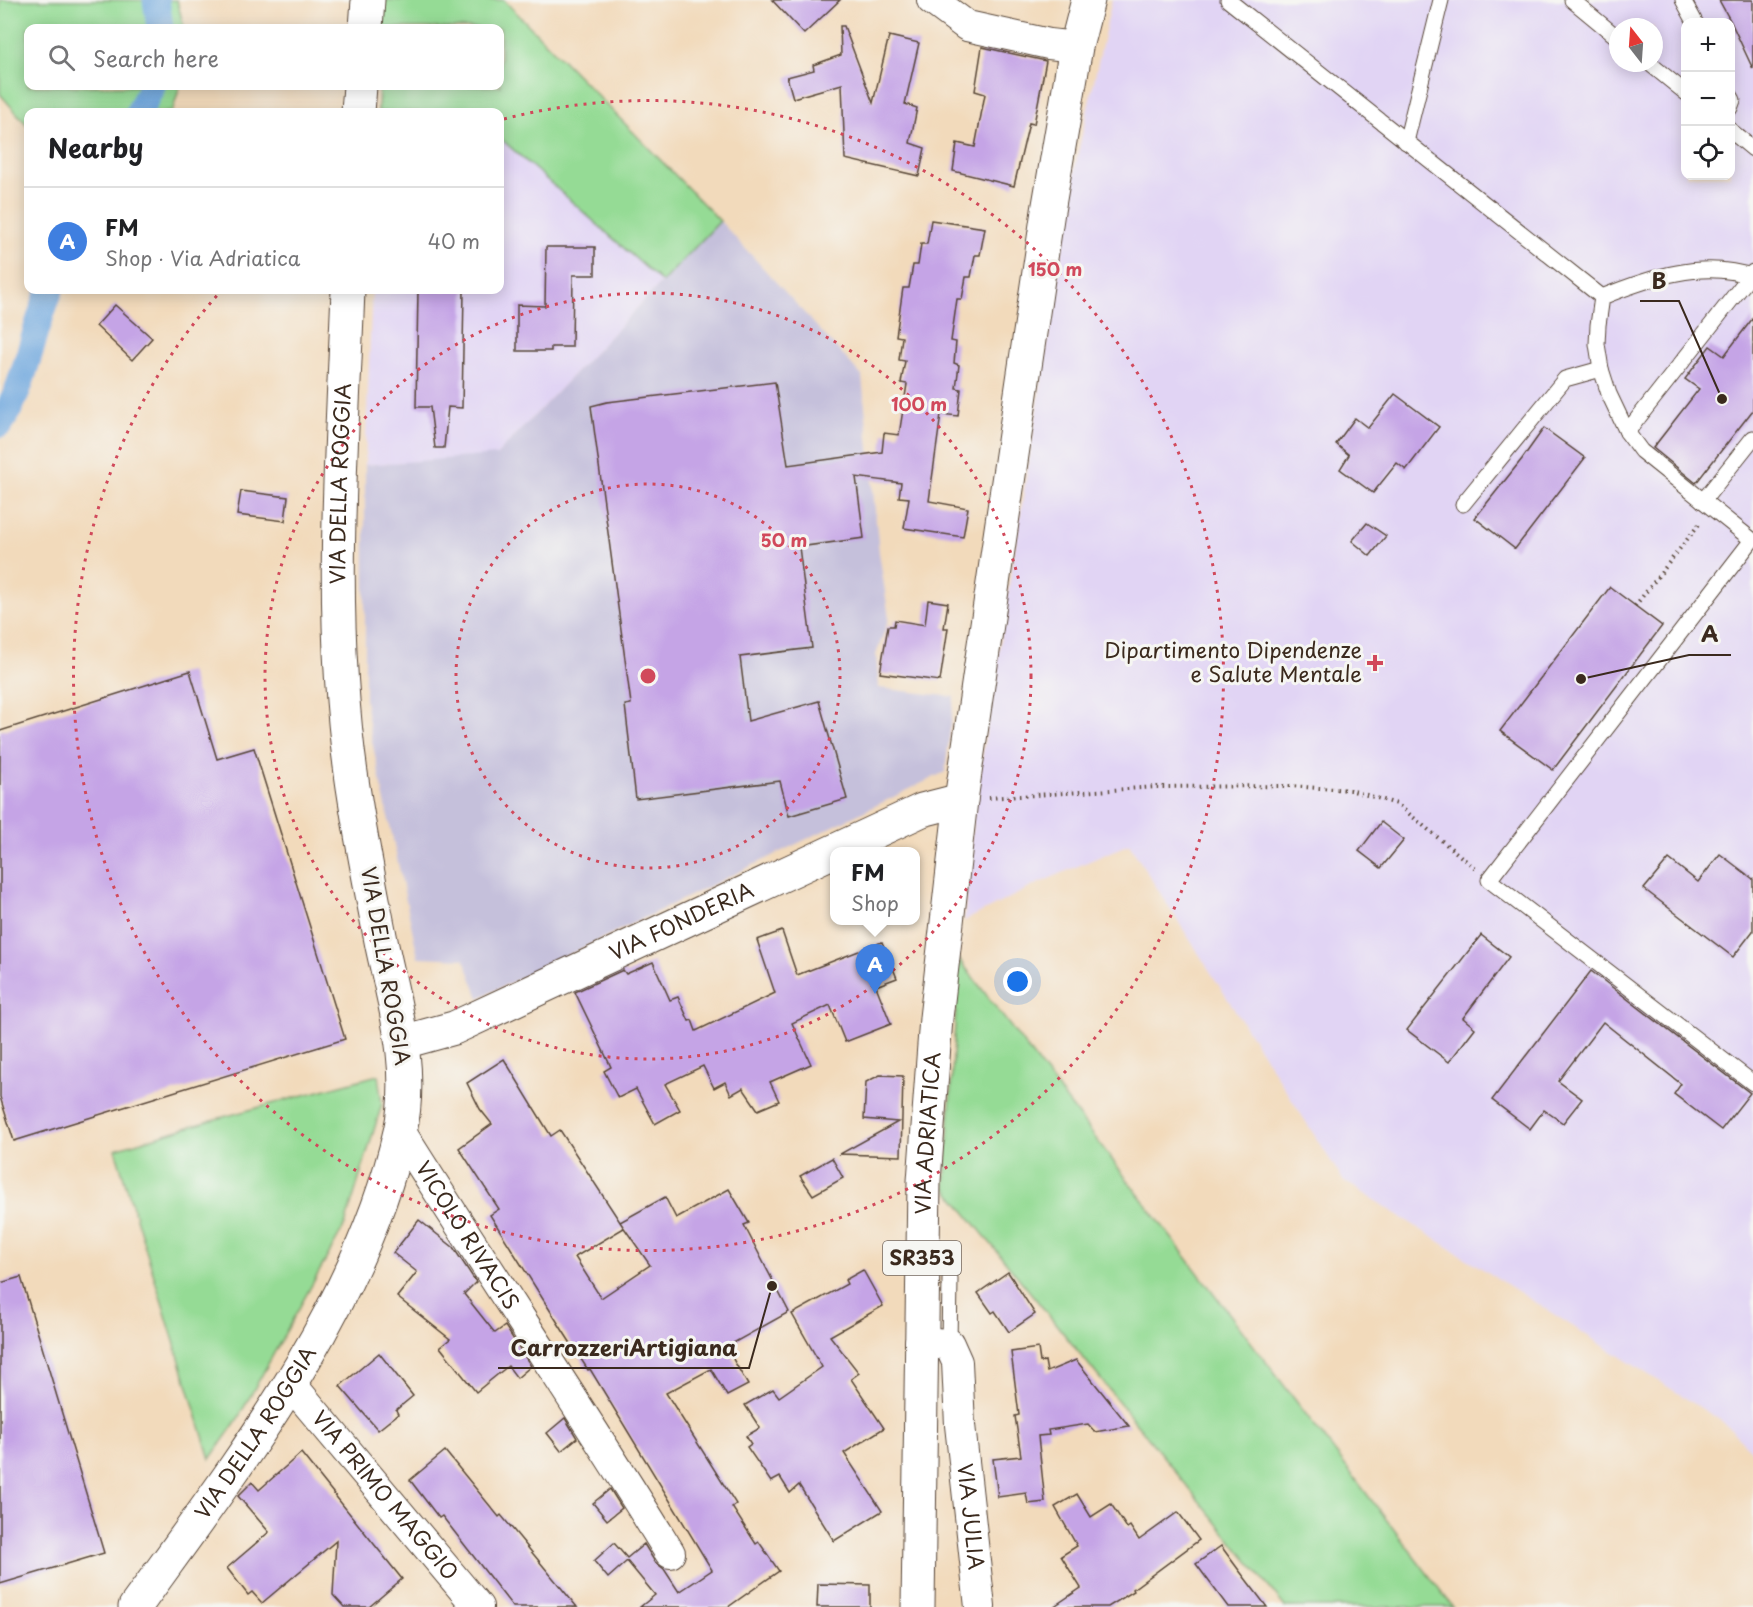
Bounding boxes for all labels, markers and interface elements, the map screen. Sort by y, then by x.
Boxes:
north arrow [1609,18,1663,72]
map controls [1681,18,1735,180]
button: + [1681,18,1735,72]
search box [24,24,504,90]
icon: search [45,41,78,74]
text: Search here [93,41,219,74]
button: − [1681,72,1735,126]
button: locate [1681,126,1735,180]
text: Nearby [48,128,143,167]
text: FM [105,210,139,243]
text: A [60,226,75,256]
text: 40 m [428,226,480,256]
text: Shop · Via Adriatica [105,243,300,273]
text: 150 m [1028,255,1082,282]
callout: B [1640,261,1679,301]
text: B [1651,263,1667,296]
street label: VIA DELLA ROGGIA [320,382,358,584]
text: 100 m [891,390,947,417]
text: 50 m [761,526,807,553]
callout: A [1689,615,1731,655]
text: A [1701,616,1719,649]
place label: Dipartimento Dipendenze e Salute Mentale [1104,633,1362,689]
marker: Dipartimento Dipendenze e Salute Mentale [1366,654,1384,672]
centre of rings [638,666,658,686]
popup [830,847,920,925]
text: FM [851,855,885,888]
street label: VIA DELLA ROGGIA [354,864,420,1067]
street label: VIA FONDERIA [603,873,758,968]
text: Shop [851,888,899,918]
pin: A [856,944,894,994]
your location [1003,967,1032,996]
street label: VIA ADRIATICA [906,1051,947,1215]
street label: VICOLO RIVACIS [409,1154,528,1315]
road number: SR353 [883,1241,961,1275]
callout: CarrozzeriArtigiana [498,1328,749,1368]
text: CarrozzeriArtigiana [511,1330,738,1363]
street label: VIA DELLA ROGGIA [186,1340,323,1525]
street label: VIA PRIMO MAGGIO [305,1403,467,1586]
street label: VIA JULIA [950,1461,994,1572]

